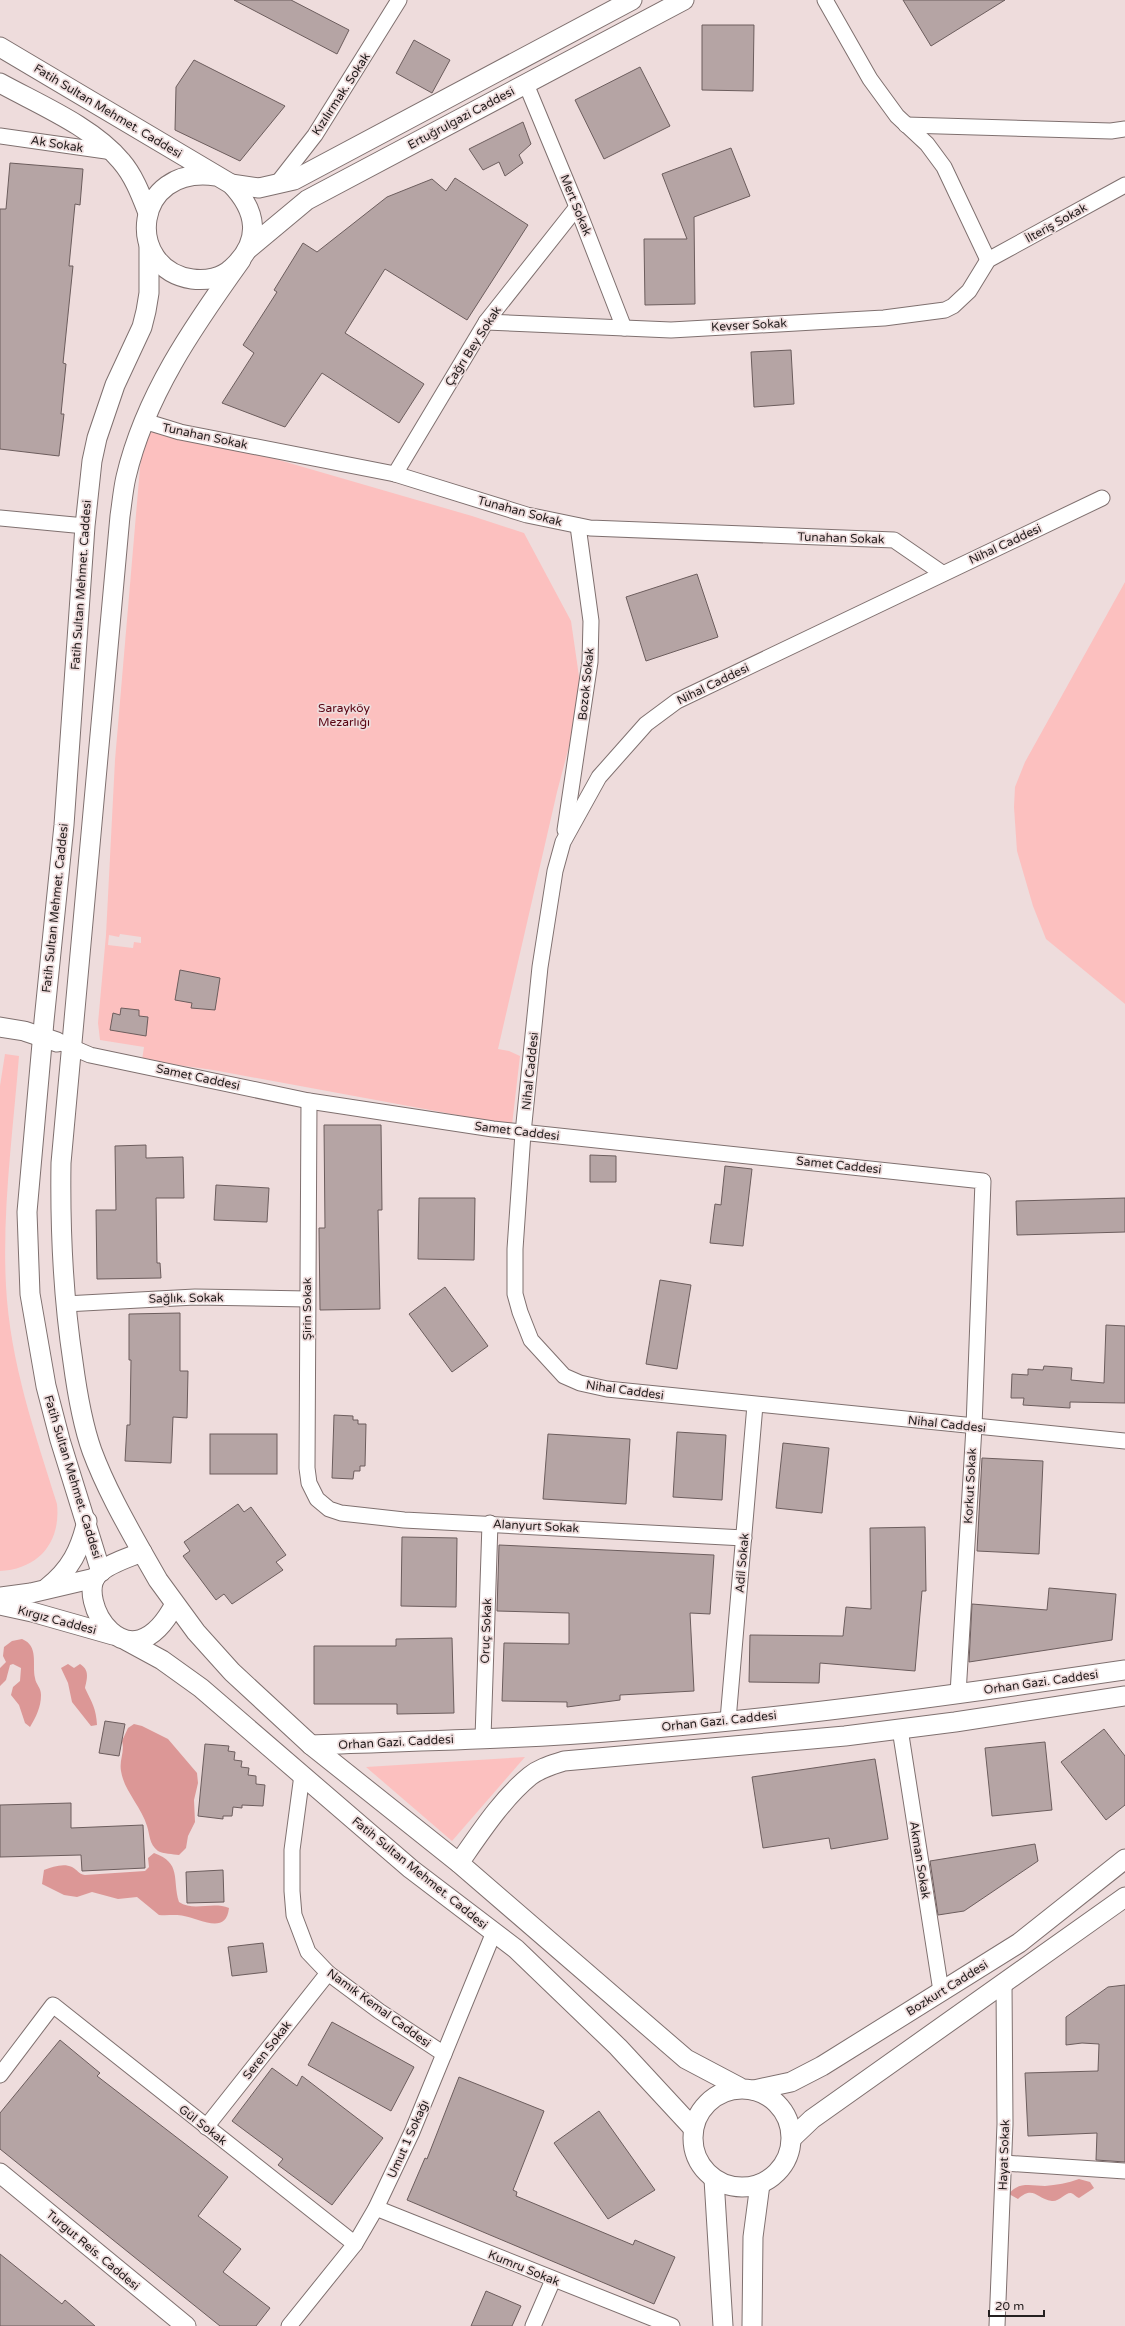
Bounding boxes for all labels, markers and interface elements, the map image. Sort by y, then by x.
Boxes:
street label: Kızılırmak. Sokak [309,50,373,138]
street label: Fatih Sultan Mehmet. Caddesi [31,61,185,161]
street label: Ertuğrulgazi Caddesi [405,84,517,152]
street label: Ak Sokak [30,133,85,155]
street label: Mert Sokak [557,172,595,238]
street label: İlteriş Sokak [1023,200,1090,246]
street label: Çağrı Bey Sokak [442,303,504,389]
street label: Kevser Sokak [711,316,788,334]
street label: Tunahan Sokak [161,420,249,452]
street label: Tunahan Sokak [476,493,564,529]
street label: Fatih Sultan Mehmet. Caddesi [68,500,94,670]
street label: Nihal Caddesi [966,521,1044,567]
street label: Tunahan Sokak [797,529,885,547]
street label: Bozok Sokak [575,647,597,721]
street label: Nihal Caddesi [675,661,751,707]
park label: Sarayköy Mezarlığı [318,701,371,729]
street label: Fatih Sultan Mehmet. Caddesi [39,823,71,993]
street label: Nihal Caddesi [519,1031,541,1111]
street label: Samet Caddesi [155,1061,241,1093]
street label: Samet Caddesi [474,1119,560,1143]
street label: Samet Caddesi [796,1154,882,1176]
street label: Şirin Sokak [300,1277,314,1340]
street label: Sağlık. Sokak [148,1290,224,1306]
street label: Nihal Caddesi [585,1378,665,1402]
street label: Fatih Sultan Mehmet. Caddesi [41,1394,105,1560]
street label: Nihal Caddesi [907,1413,987,1435]
street label: Korkut Sokak [961,1447,979,1524]
street label: Alanyurt Sokak [493,1517,580,1535]
street label: Adil Sokak [732,1532,752,1593]
street label: Oruç Sokak [478,1598,494,1664]
street label: Kırgız Caddesi [16,1603,98,1637]
street label: Orhan Gazi. Caddesi [983,1667,1099,1697]
street label: Orhan Gazi. Caddesi [661,1708,777,1734]
street label: Orhan Gazi. Caddesi [338,1732,454,1752]
street label: Fatih Sultan Mehmet. Caddesi [349,1814,491,1932]
street label: Akman Sokak [907,1820,933,1900]
street label: Bozkurt Caddesi [904,1957,990,2019]
street label: Namık Kemal Caddesi [325,1966,433,2050]
street label: Seren Sokak [240,2018,294,2082]
street label: Umut 1 Sokağı [385,2098,431,2180]
street label: Gül Sokak [176,2102,230,2148]
street label: Hayat Sokak [996,2119,1012,2191]
street label: Turgut Reis. Caddesi [44,2207,142,2293]
street label: Kumru Sokak [486,2247,562,2289]
scale bar [989,2292,1044,2318]
text: 20 m [995,2299,1024,2313]

